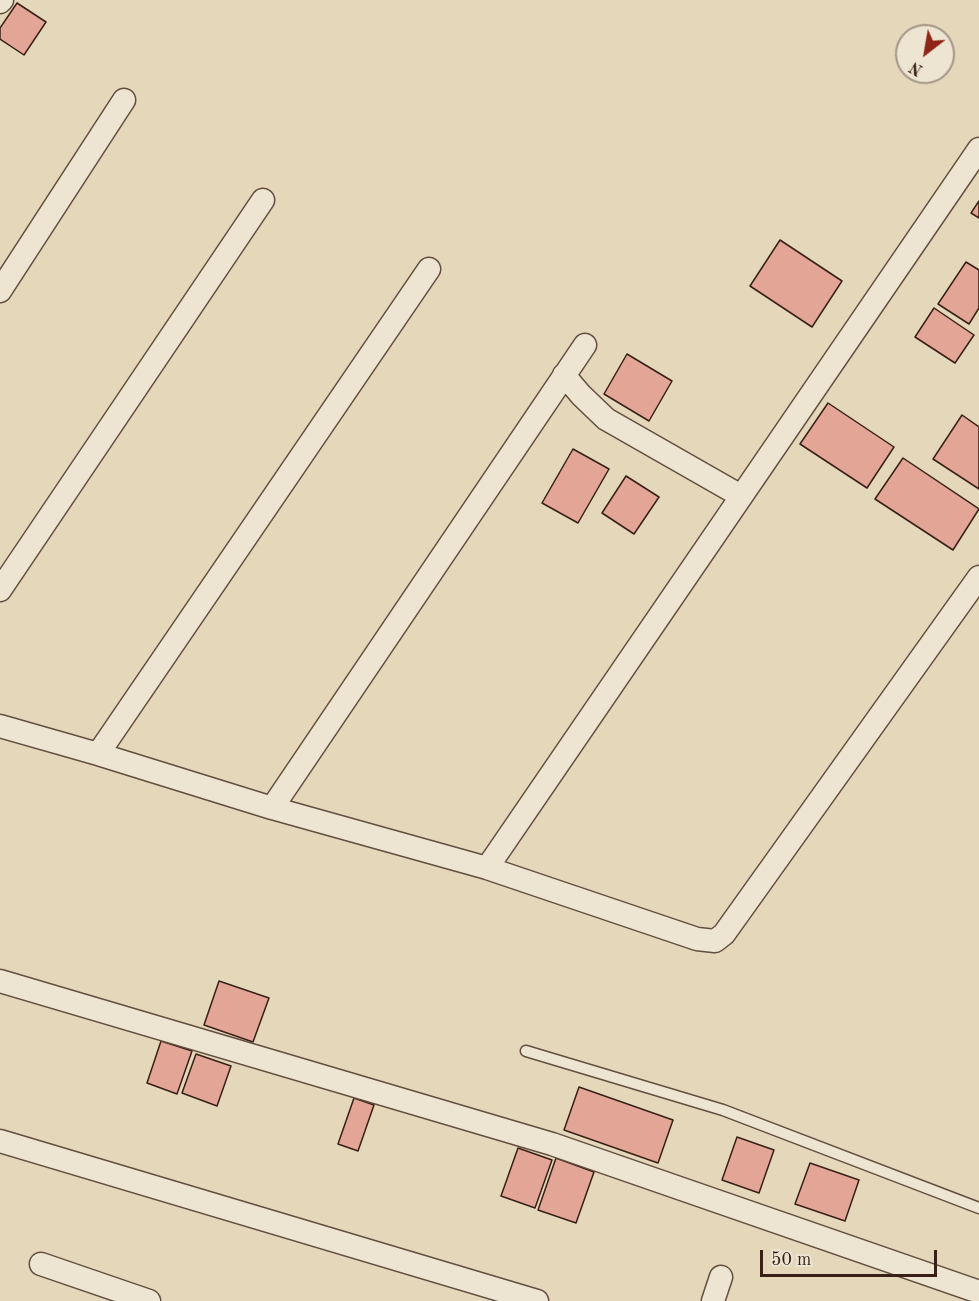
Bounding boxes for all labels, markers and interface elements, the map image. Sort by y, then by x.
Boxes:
north arrow [895,24,955,84]
text: N [907,58,926,78]
scale bar [763,1238,940,1276]
text: 50 m [771,1251,811,1269]

